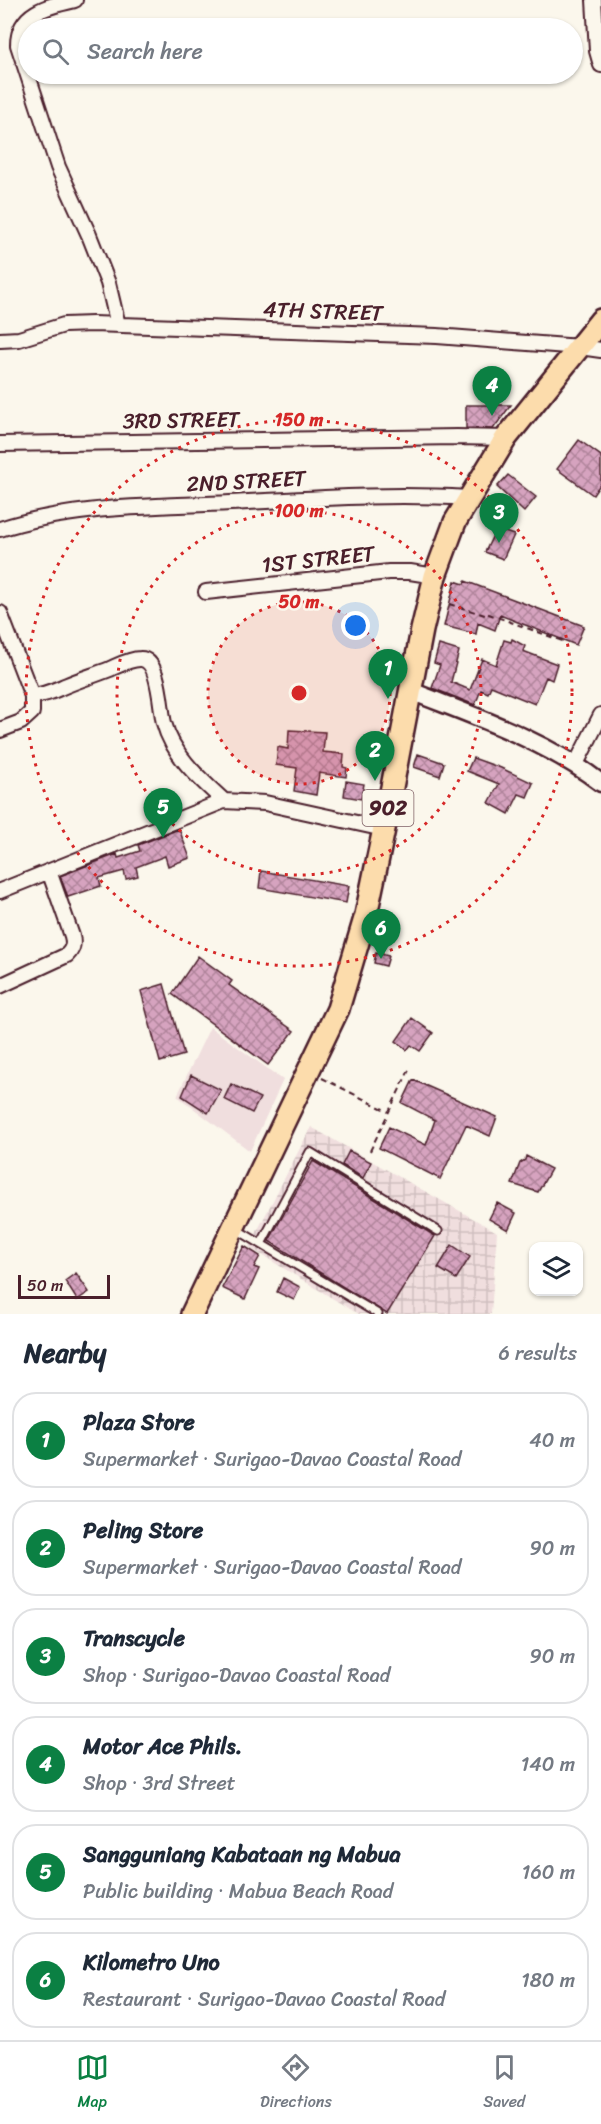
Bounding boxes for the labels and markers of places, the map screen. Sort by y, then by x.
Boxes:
pin: 4 [472,366,512,416]
pin: 3 [480,494,518,543]
pin: 1 [368,650,408,699]
centre of rings [289,683,309,703]
pin: 2 [356,732,394,781]
pin: 5 [144,788,182,838]
pin: 6 [362,910,400,959]

